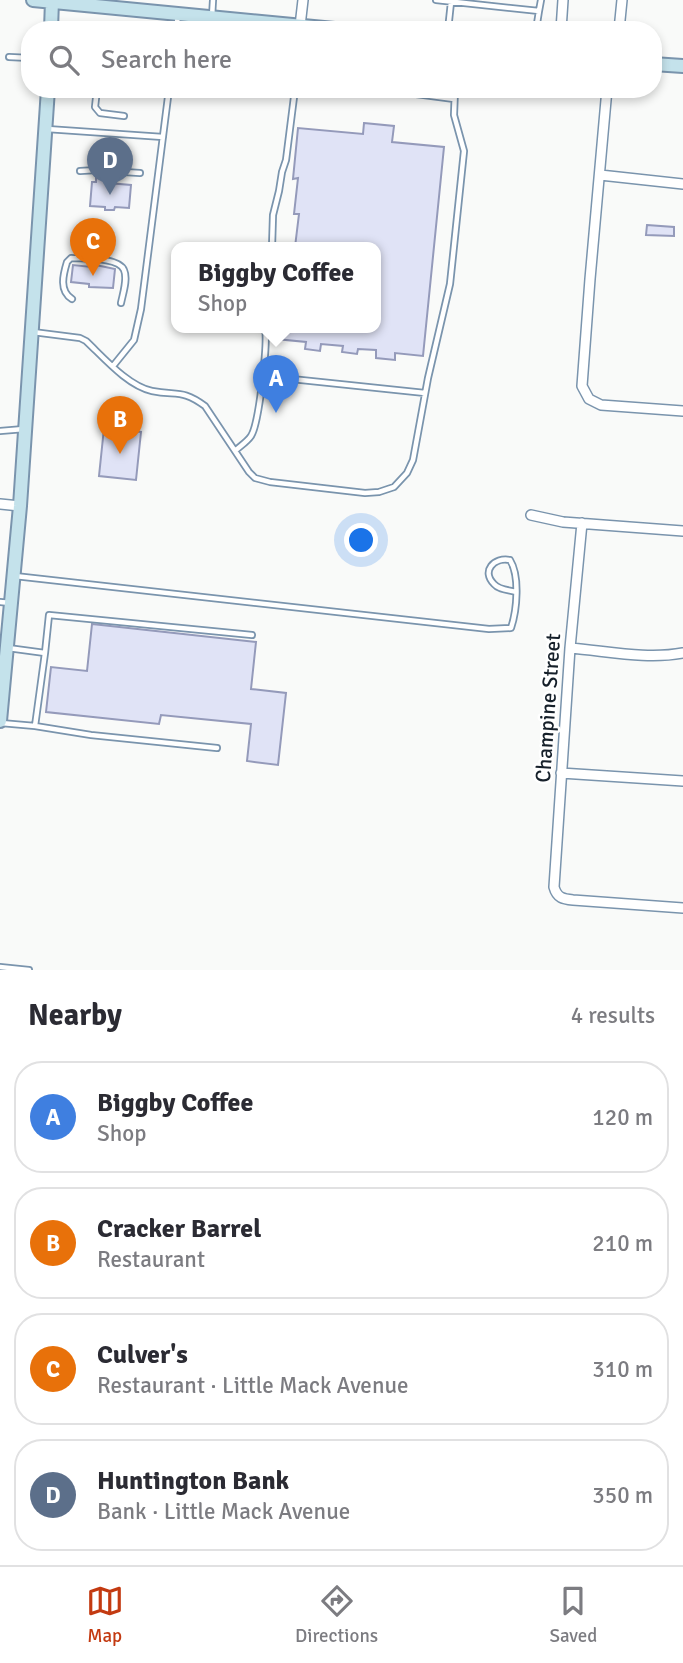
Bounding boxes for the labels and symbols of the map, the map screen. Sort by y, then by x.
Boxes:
pin: D [87,137,133,195]
pin: C [70,218,116,276]
pin: A [253,355,299,413]
pin: B [97,396,143,454]
your location [344,523,378,557]
street label: Champine Street [530,632,566,784]

